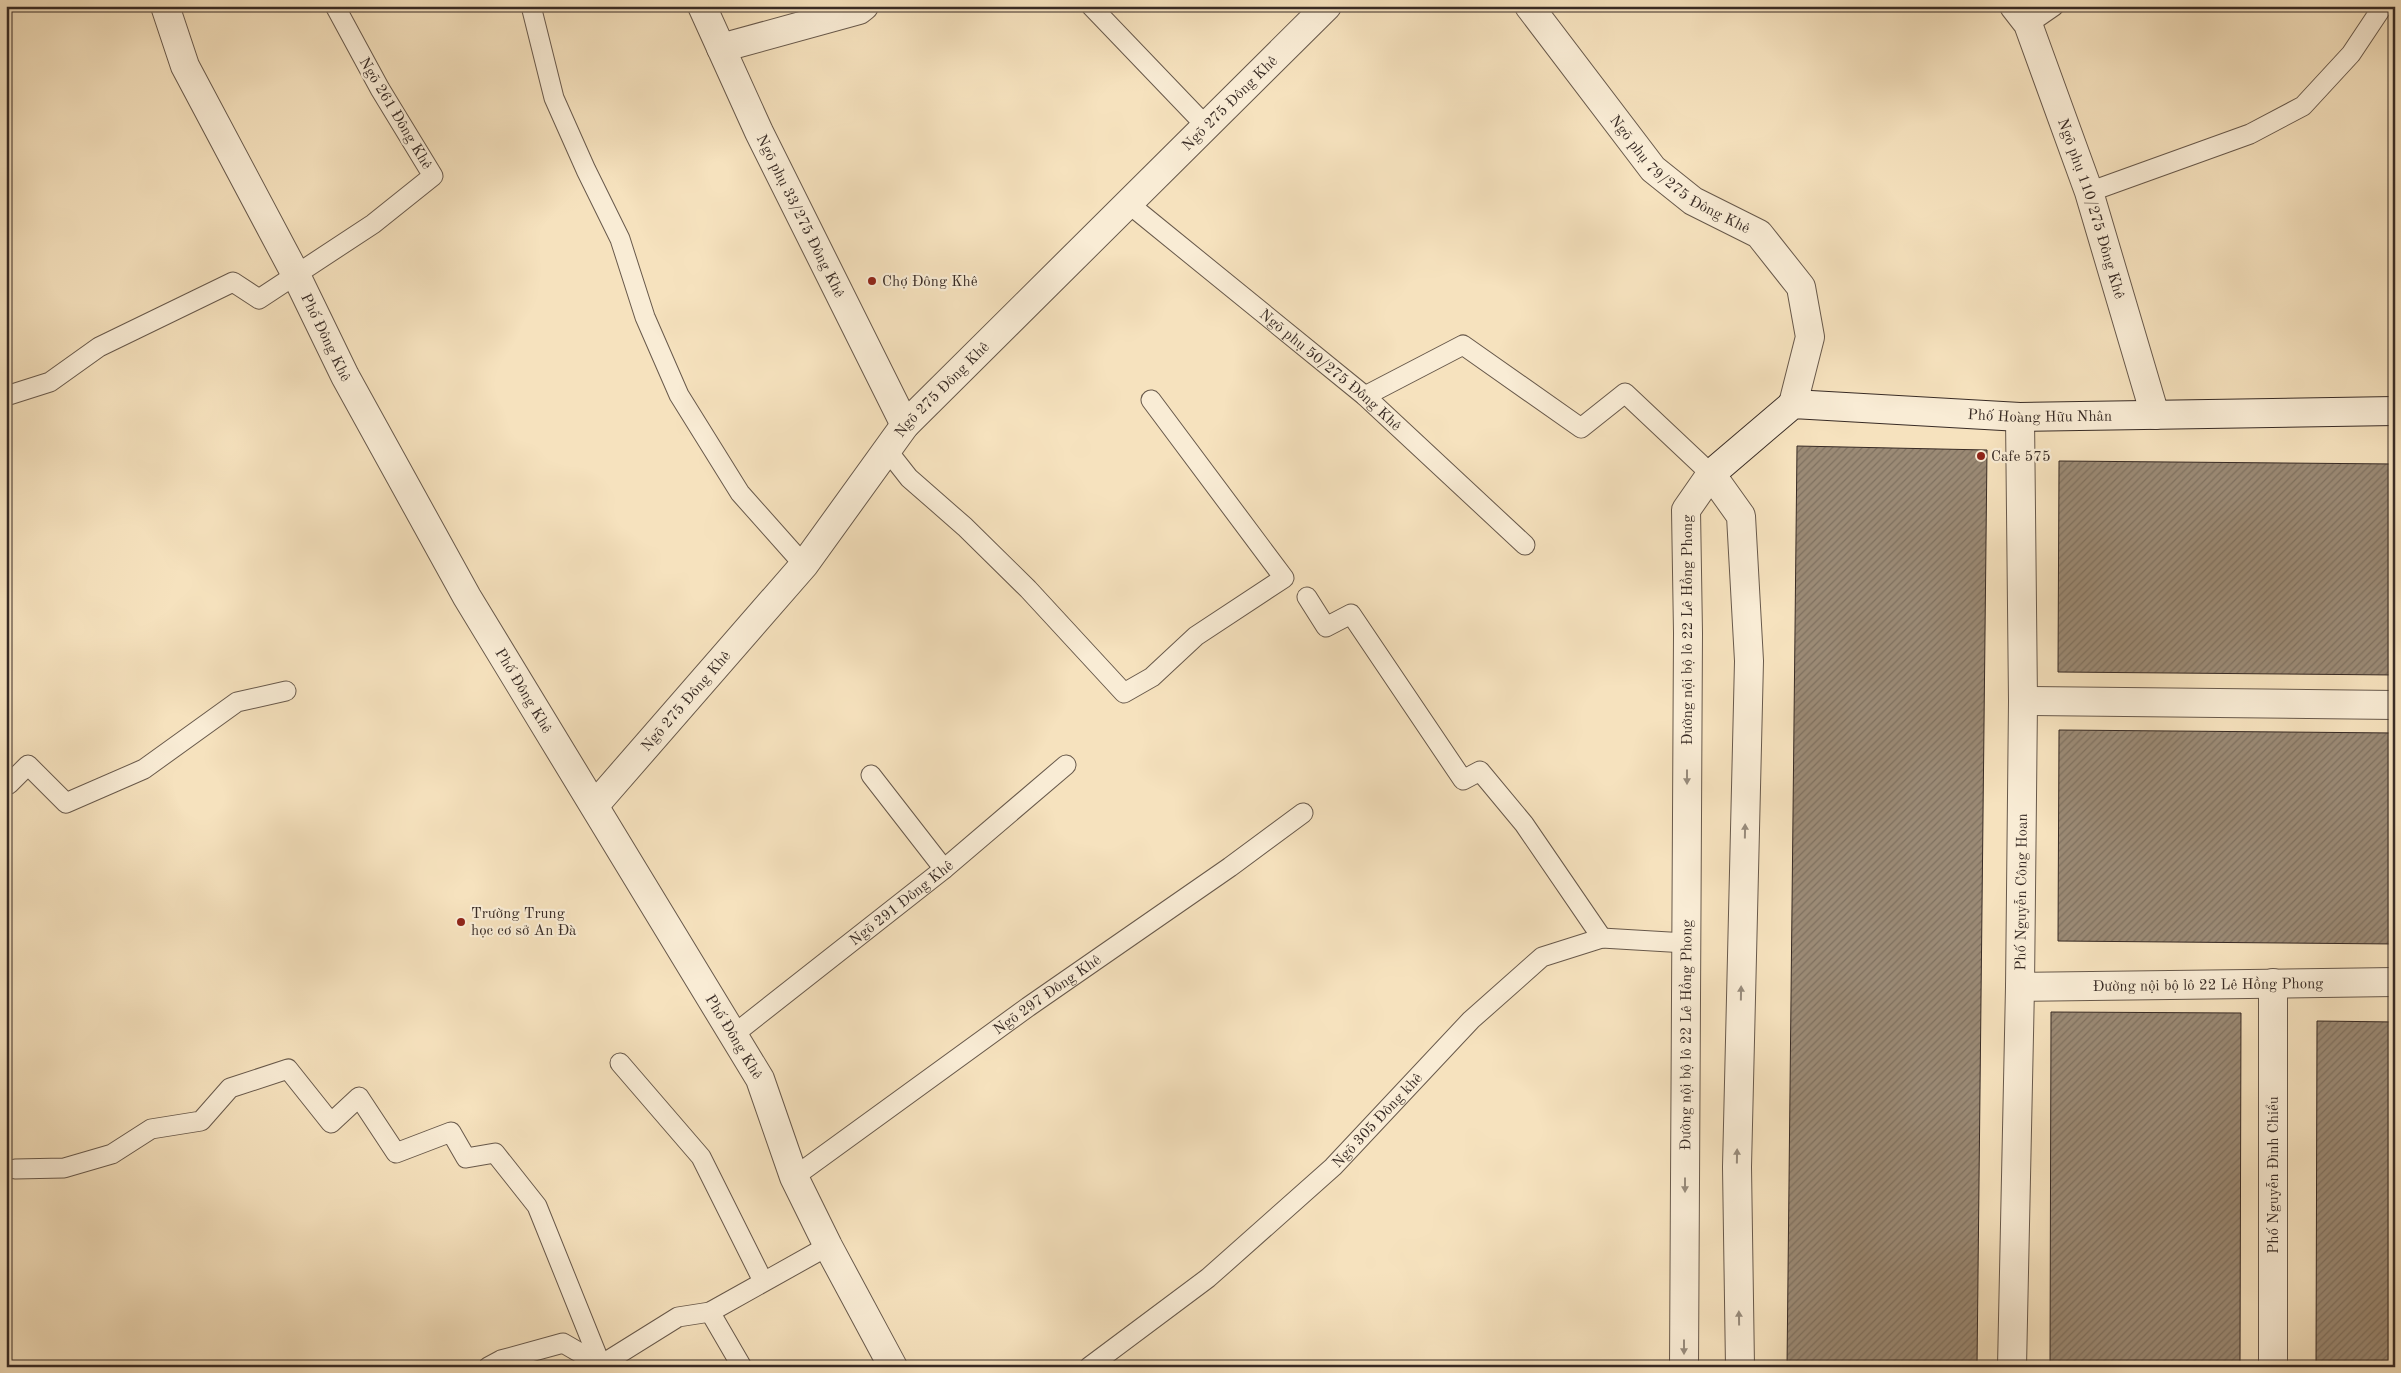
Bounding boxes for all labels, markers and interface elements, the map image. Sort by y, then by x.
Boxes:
street label: Ngõ 275 Đông Khê [1180,54,1281,154]
street label: Ngõ 261 Đông Khê [355,55,434,172]
street label: Ngõ phụ 79/275 Đông Khê [1606,113,1752,237]
street label: Ngõ phụ 110/275 Đông Khê [2054,117,2126,301]
street label: Ngõ phụ 33/275 Đông Khê [753,133,846,300]
marker: Chợ Đông Khê [866,275,878,287]
place label: Chợ Đông Khê [882,275,978,290]
street label: Phố Đông Khê [297,291,353,385]
street label: Ngõ phụ 50/275 Đông Khê [1256,307,1403,434]
street label: Ngõ 275 Đông Khê [893,340,993,440]
street label: Phố Hoàng Hữu Nhân [1967,408,2112,426]
marker: Cafe 575 [1975,450,1987,462]
place label: Cafe 575 [1991,450,2051,465]
street label: Đường nội bộ lô 22 Lê Hồng Phong [1679,515,1696,745]
street label: Phố Đông Khê [491,646,554,736]
street label: Ngõ 275 Đông Khê [639,649,734,755]
one-way arrow [1683,770,1691,786]
street label: Phố Nguyễn Công Hoan [2013,813,2031,971]
one-way arrow [1741,822,1749,838]
street label: Ngõ 291 Đông Khê [847,858,957,949]
place label: Trường Trung học cơ sở An Đà [471,907,577,939]
marker: Trường Trung học cơ sở An Đà [455,916,467,928]
street label: Đường nội bộ lô 22 Lê Hồng Phong [1678,920,1695,1150]
street label: Ngõ 297 Đông Khê [991,953,1104,1038]
street label: Đường nội bộ lô 22 Lê Hồng Phong [2092,976,2324,995]
one-way arrow [1737,985,1745,1001]
street label: Phố Đông Khê [702,992,764,1082]
street label: Ngõ 305 Đông khê [1330,1071,1426,1172]
street label: Phố Nguyễn Đình Chiểu [2265,1096,2282,1254]
one-way arrow [1734,1147,1742,1163]
one-way arrow [1681,1177,1689,1193]
one-way arrow [1735,1310,1743,1326]
one-way arrow [1680,1340,1688,1356]

